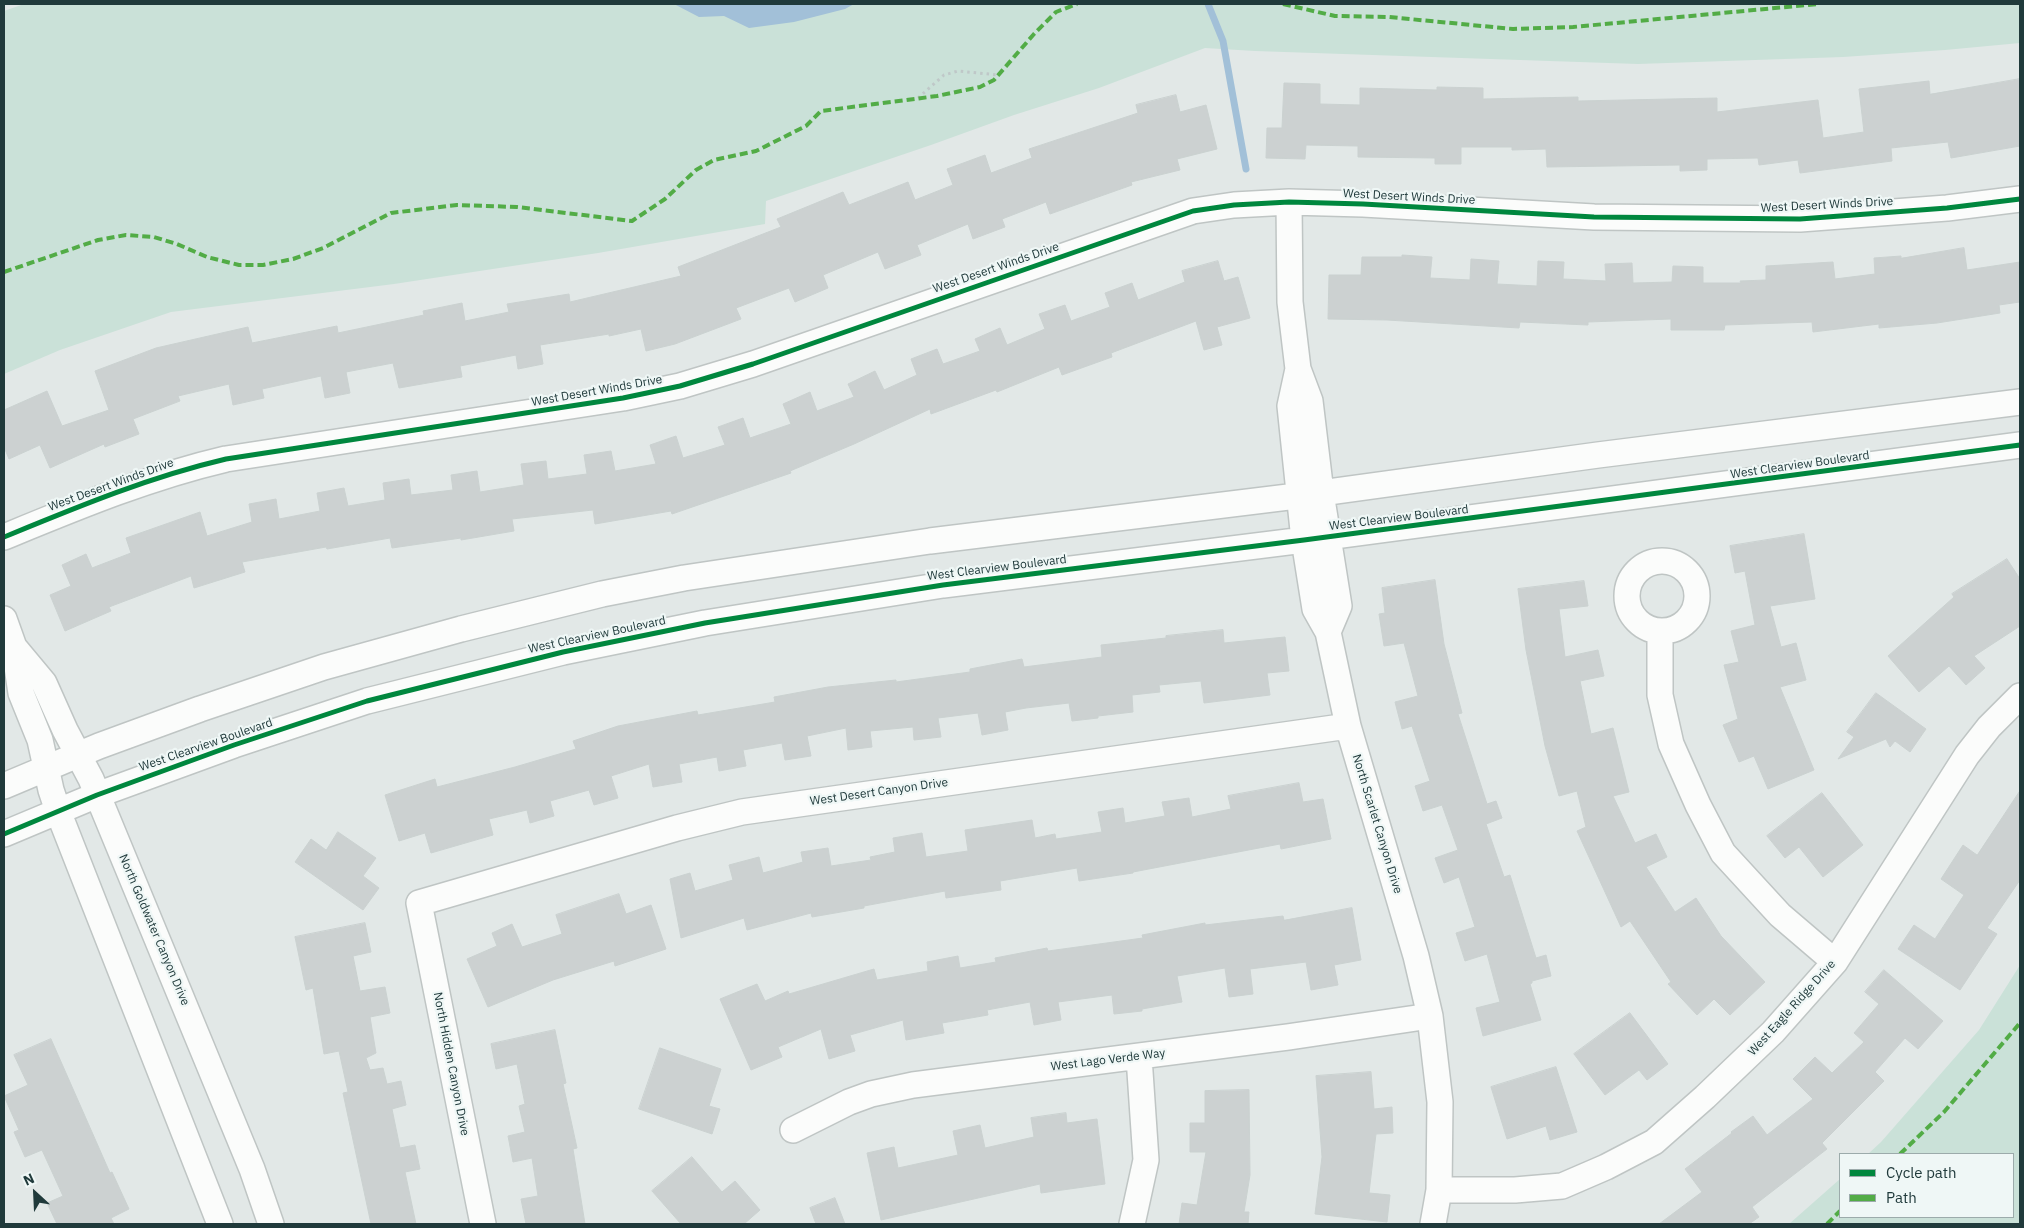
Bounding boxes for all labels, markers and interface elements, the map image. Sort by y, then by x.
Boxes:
street label: West Desert Winds Drive [1342,186,1476,208]
street label: West Desert Winds Drive [1760,194,1894,216]
street label: West Desert Winds Drive [931,240,1061,296]
street label: West Desert Winds Drive [531,372,663,410]
street label: West Clearview Boulevard [1730,448,1870,482]
street label: West Desert Winds Drive [46,456,176,514]
street label: West Clearview Boulevard [1329,502,1469,534]
street label: West Clearview Boulevard [927,552,1067,584]
street label: West Clearview Boulevard [527,613,667,657]
street label: West Clearview Boulevard [137,715,275,775]
street label: North Scarlet Canyon Drive [1349,753,1405,895]
street label: West Desert Canyon Drive [809,775,949,809]
street label: North Goldwater Canyon Drive [116,852,192,1008]
street label: West Eagle Ridge Drive [1745,957,1839,1059]
street label: North Hidden Canyon Drive [430,991,472,1137]
street label: West Lago Verde Way [1050,1046,1166,1074]
legend [1839,1153,2014,1218]
text: Cycle path [1886,1163,1957,1182]
north arrow [10,1168,60,1218]
text: N [20,1169,37,1190]
text: Path [1886,1188,1917,1207]

